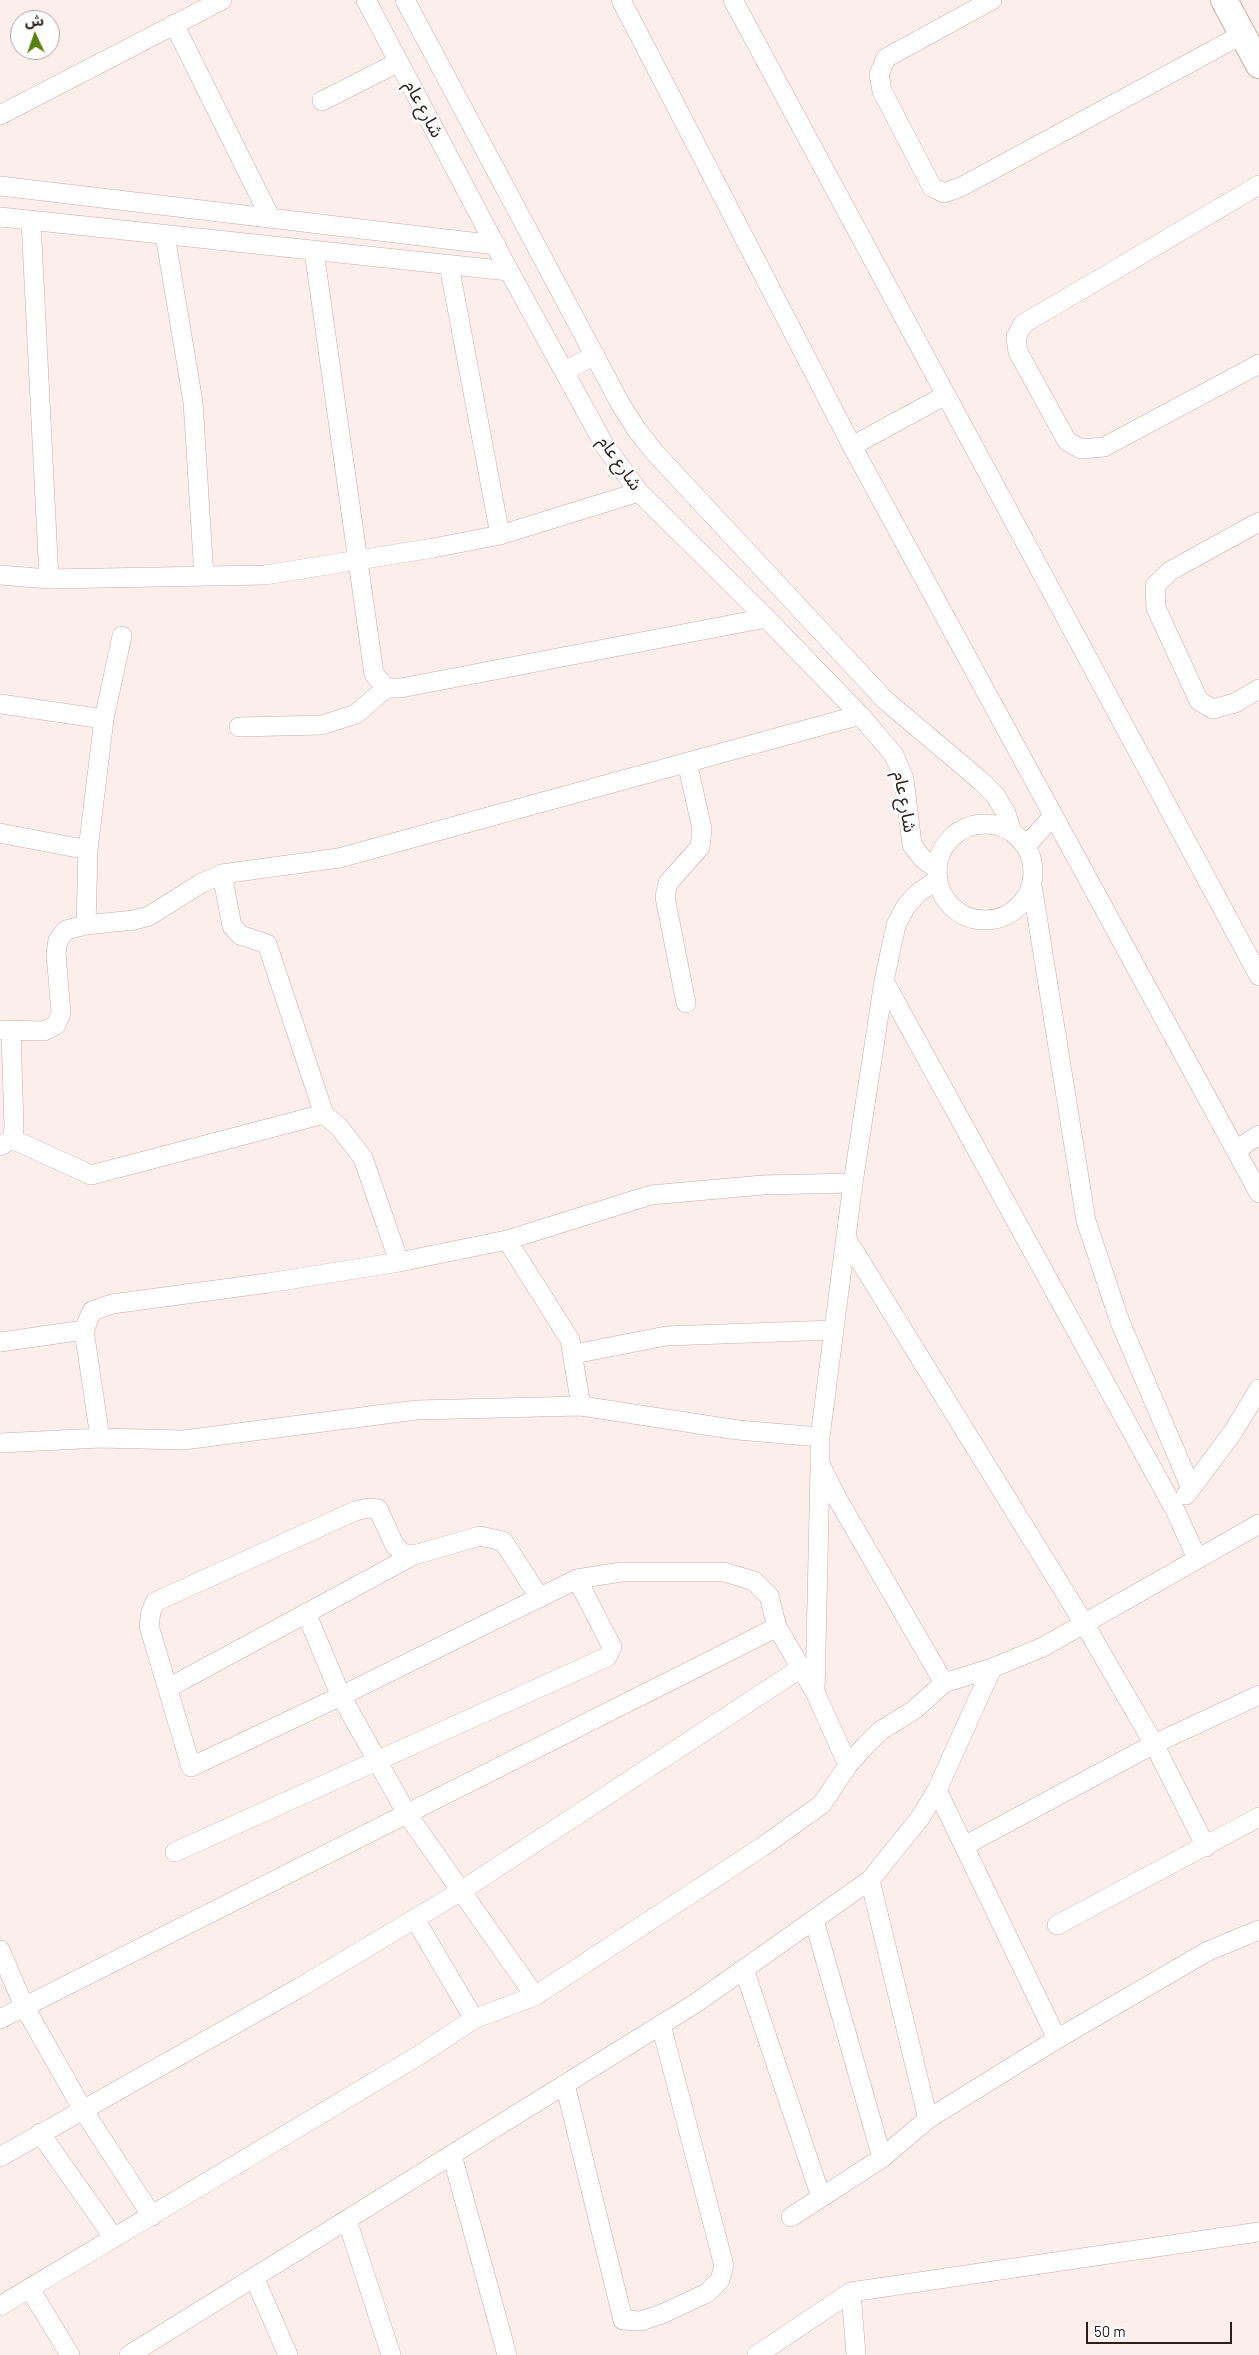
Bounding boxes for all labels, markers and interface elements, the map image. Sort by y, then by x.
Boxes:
north arrow [10,10,60,60]
text: ش [24,12,44,30]
street label: شارع عام [400,77,448,141]
street label: شارع عام [593,432,647,494]
street label: شارع عام [889,770,921,834]
scale bar [1089,2312,1235,2344]
text: 50 m [1094,2322,1126,2340]

